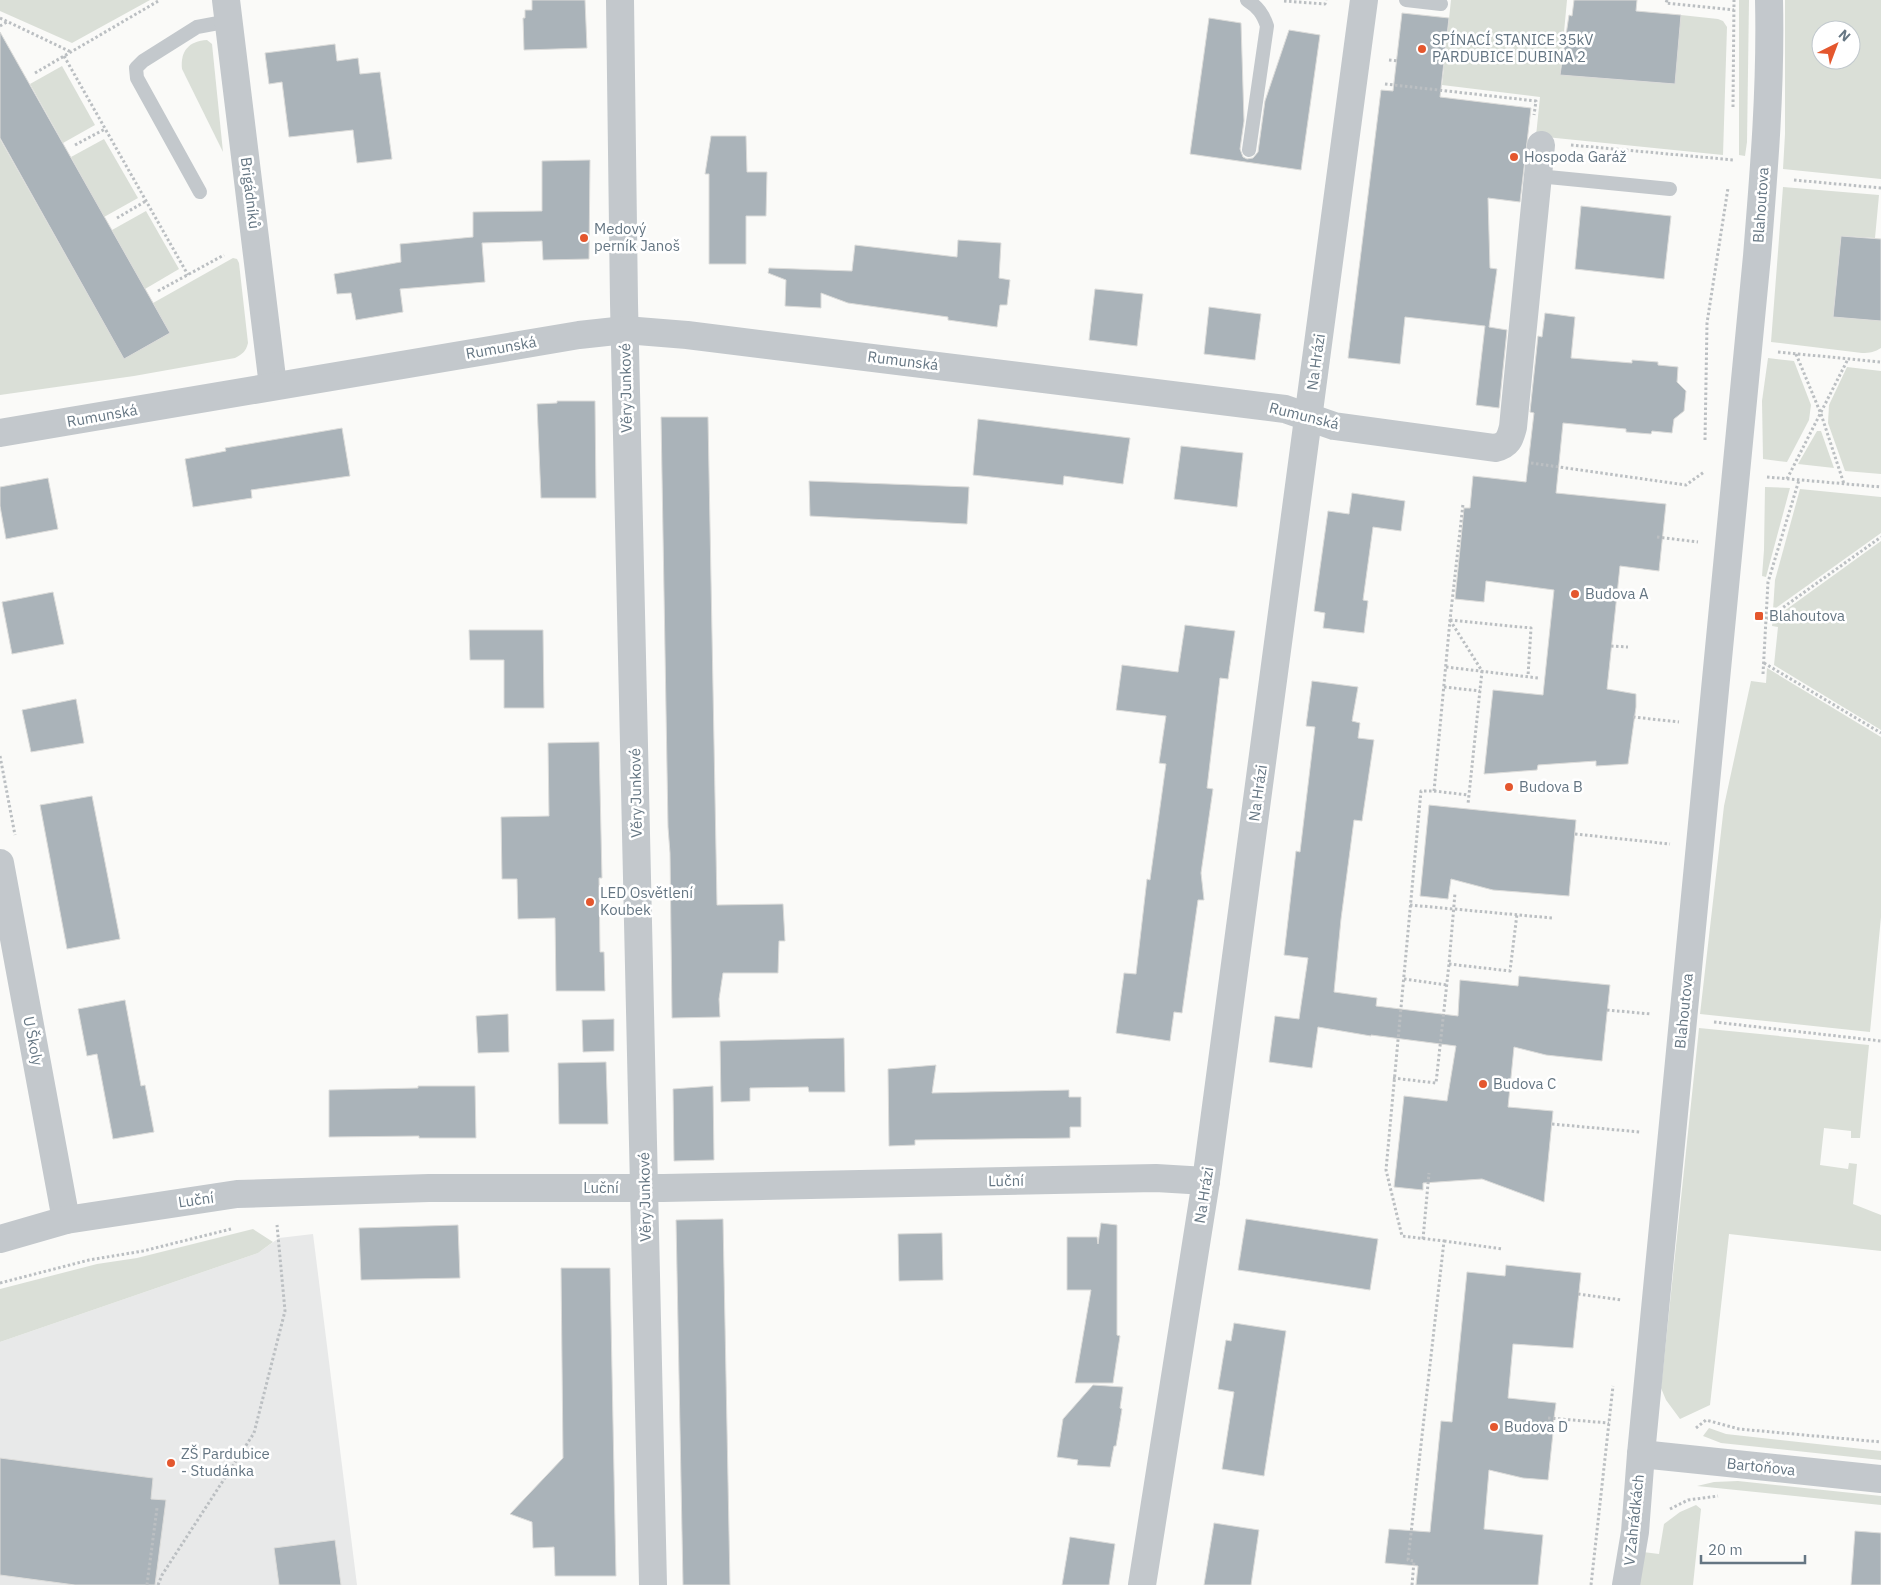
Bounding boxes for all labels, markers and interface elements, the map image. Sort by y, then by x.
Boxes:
north arrow [1811,20,1861,70]
text: N [1835,25,1854,45]
place label: SPÍNACÍ STANICE 35kV PARDUBICE DUBINA 2 [1432,30,1593,66]
marker: SPÍNACÍ STANICE 35kV PARDUBICE DUBINA 2 [1416,43,1428,55]
place label: Hospoda Garáž [1524,147,1627,166]
marker: Hospoda Garáž [1508,151,1520,163]
street label: Brigádníků [237,156,264,230]
street label: Blahoutova [1748,166,1773,244]
place label: Medový perník Janoš [594,219,680,255]
marker: Medový perník Janoš [578,232,590,244]
street label: Rumunská [464,332,538,363]
street label: Na Hrázi [1302,332,1329,391]
street label: Věry Junkové [615,343,636,433]
street label: Rumunská [866,347,940,374]
street label: Rumunská [1267,398,1341,433]
street label: Rumunská [65,400,139,431]
place label: Budova A [1585,584,1649,603]
marker: Budova A [1569,588,1581,600]
place label: Blahoutova [1769,606,1845,625]
marker: Blahoutova [1753,610,1765,622]
street label: Věry Junkové [625,748,646,838]
street label: Na Hrázi [1244,763,1271,822]
place label: Budova B [1519,777,1583,796]
marker: Budova B [1503,781,1515,793]
place label: LED Osvětlení Koubek [600,883,693,919]
marker: LED Osvětlení Koubek [584,896,596,908]
street label: Blahoutova [1670,972,1697,1050]
street label: U Školy [19,1015,48,1068]
place label: Budova C [1493,1074,1556,1093]
marker: Budova C [1477,1078,1489,1090]
street label: Věry Junkové [634,1152,655,1242]
street label: Na Hrázi [1190,1165,1217,1225]
street label: Luční [988,1171,1024,1190]
street label: Luční [583,1178,619,1197]
street label: Luční [177,1188,215,1211]
place label: Budova D [1504,1417,1568,1436]
marker: Budova D [1488,1421,1500,1433]
place label: ZŠ Pardubice - Studánka [181,1444,270,1480]
street label: Bartoňova [1726,1453,1796,1480]
marker: ZŠ Pardubice - Studánka [165,1457,177,1469]
street label: V Zahrádkách [1619,1473,1648,1567]
scale bar [1701,1532,1805,1564]
text: 20 m [1708,1540,1743,1559]

